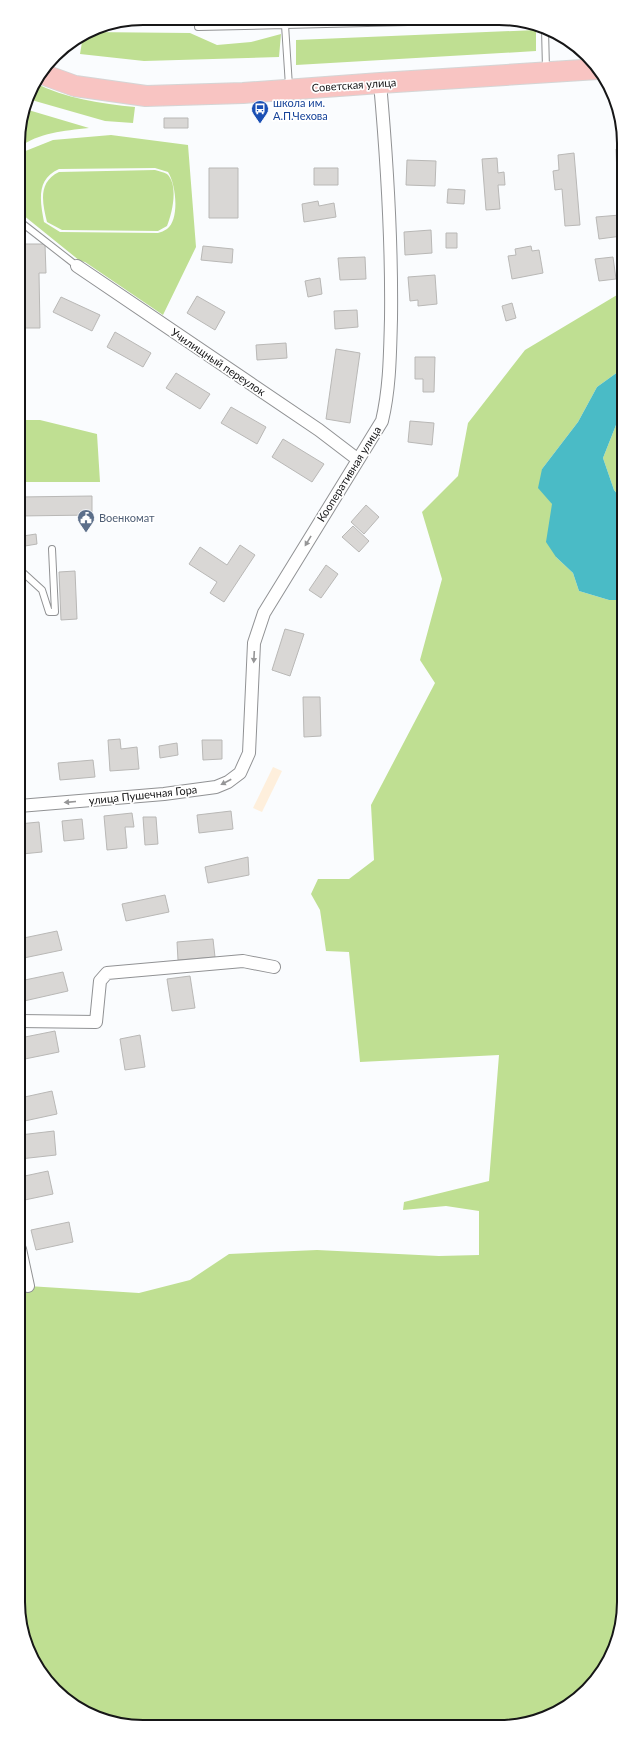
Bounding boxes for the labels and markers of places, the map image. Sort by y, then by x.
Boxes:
place label: школа им. А.П.Чехова [273,96,328,122]
bus stop icon: школа им. А.П.Чехова [250,99,270,124]
public building icon: Военкомат [76,508,96,533]
place label: Военкомат [99,511,155,524]

